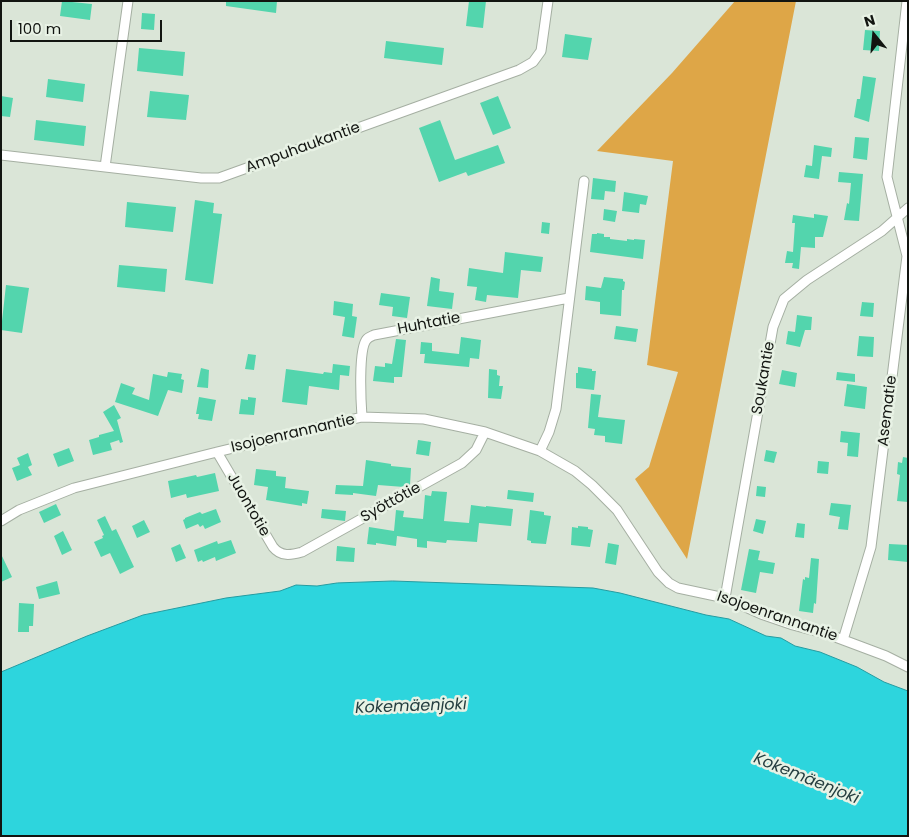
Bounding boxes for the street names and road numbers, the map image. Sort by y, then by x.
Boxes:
street label: Ampuhaukantie [243,119,363,177]
street label: Huhtatie [396,309,462,339]
street label: Soukantie [749,340,779,416]
street label: Asematie [875,375,901,447]
street label: Isojoenrannantie [229,411,357,457]
street label: Juontotie [223,470,273,540]
street label: Syöttötie [358,479,424,527]
street label: Isojoenrannantie [714,588,840,646]

